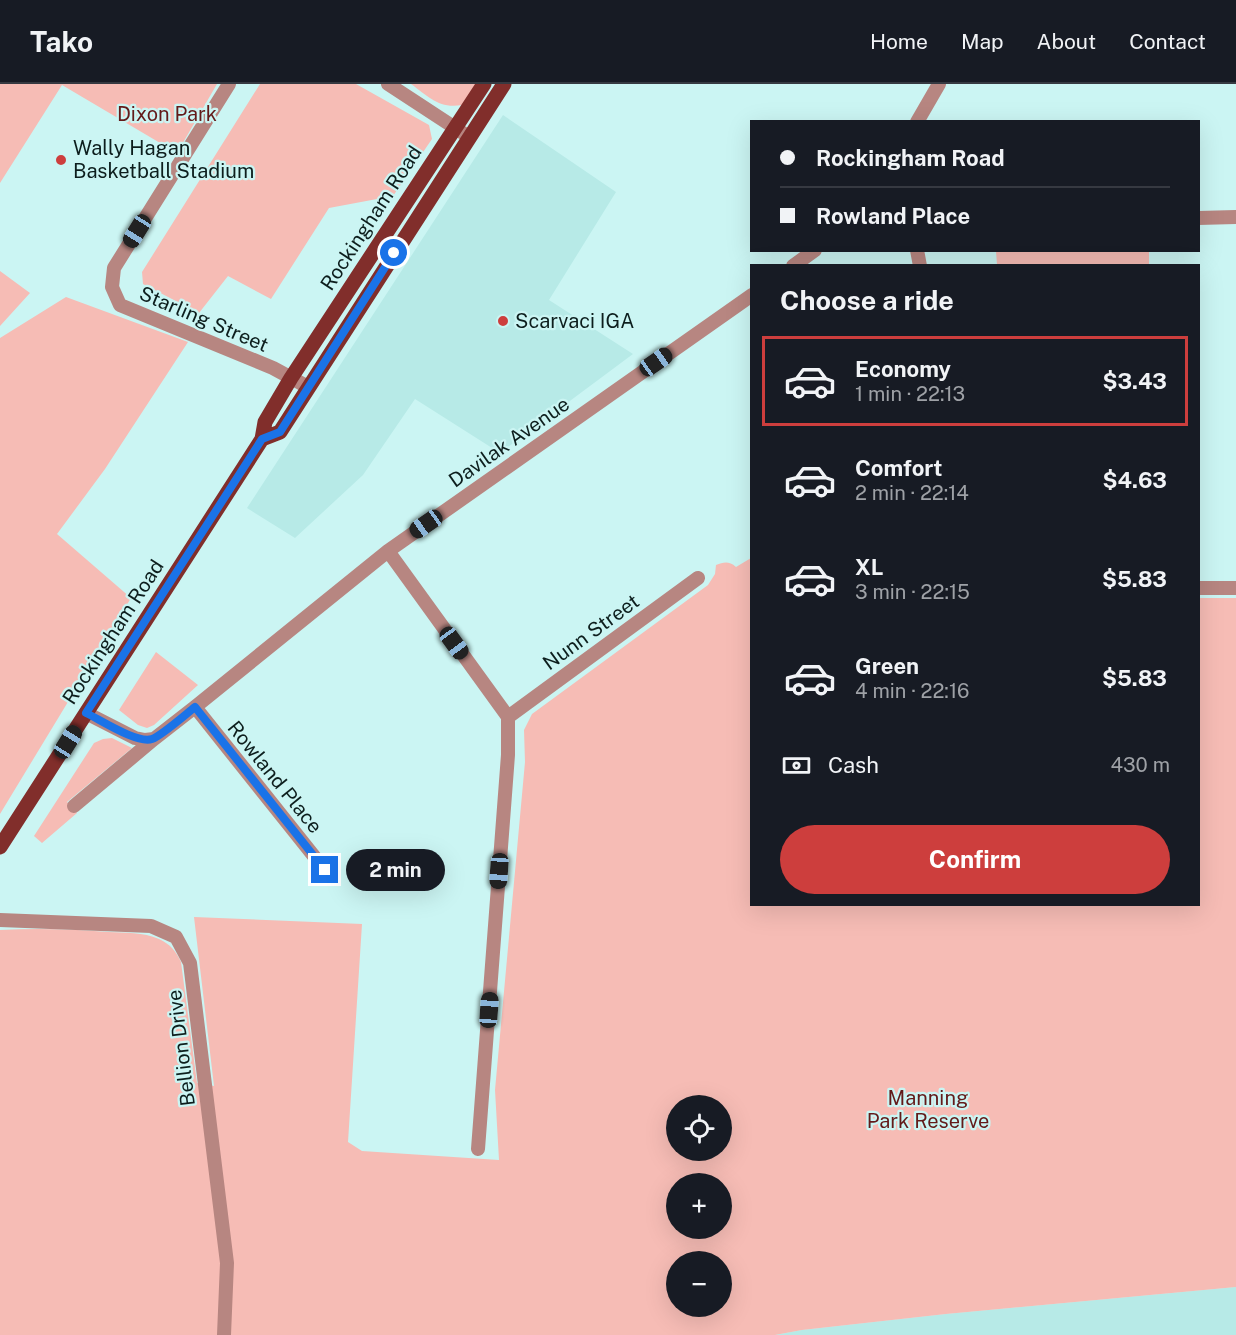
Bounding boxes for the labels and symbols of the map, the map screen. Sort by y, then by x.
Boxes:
park label: Dixon Park [117,102,217,126]
place label: Wally Hagan Basketball Stadium [73,136,254,183]
street label: Rockingham Road [315,141,427,295]
marker: Wally Hagan Basketball Stadium [54,153,68,167]
car [120,211,154,251]
route start [380,239,407,266]
street label: Starling Street [136,281,272,357]
place label: Scarvaci IGA [515,309,634,333]
marker: Scarvaci IGA [496,314,510,328]
car [636,344,676,380]
street label: Davilak Avenue [444,392,574,492]
car [406,506,446,542]
street label: Rockingham Road [57,555,169,709]
street label: Nunn Street [538,589,644,675]
car [436,623,472,663]
street label: Rowland Place [223,716,327,838]
car [51,722,85,762]
callout: 2 min [346,849,445,891]
car [489,852,509,890]
route end [311,856,338,883]
street label: Bellion Drive [162,988,200,1108]
car [479,991,499,1029]
park label: Manning Park Reserve [867,1086,989,1133]

